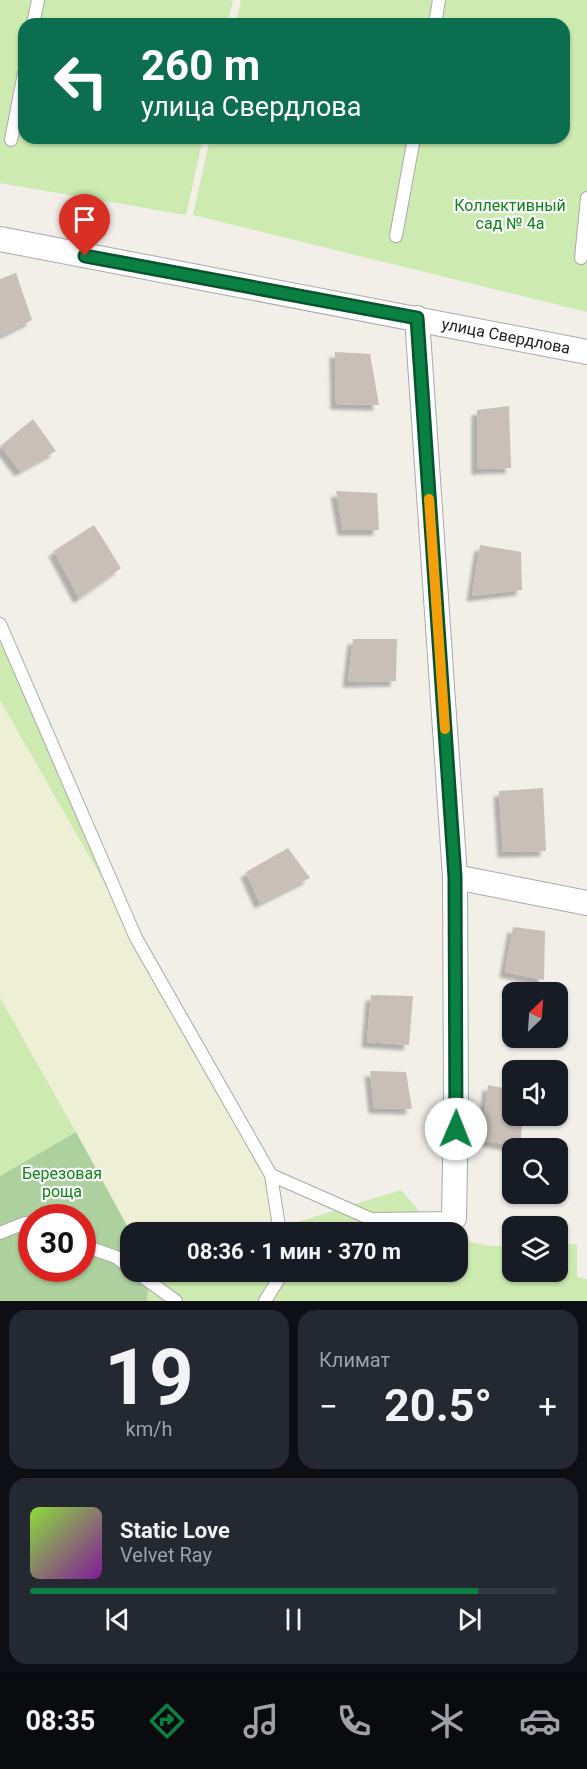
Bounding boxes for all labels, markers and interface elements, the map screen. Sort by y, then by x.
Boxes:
text: 260 m [141,41,260,90]
icon: left [42,42,120,120]
text: улица Свердлова [141,91,362,123]
pin [59,194,110,256]
park label: Коллективный сад № 4а [454,196,566,233]
icon: arrive [68,203,101,236]
street label: улица Свердлова [440,314,572,358]
north arrow [502,982,568,1048]
map controls [502,982,568,1282]
button: sound [502,1060,568,1126]
position arrow [424,1097,488,1161]
button: search [502,1138,568,1204]
park label: Березовая роща [22,1164,102,1201]
speed limit sign: 30 [18,1204,96,1282]
button: layers [502,1216,568,1282]
text: 08:36 · 1 мин · 370 m [187,1239,401,1264]
text: 19 [104,1332,194,1423]
text: Климат [319,1348,390,1372]
text: 20.5° [384,1379,492,1432]
text: − [319,1387,338,1426]
text: + [538,1387,557,1426]
text: km/h [126,1417,172,1441]
text: Static Love [120,1518,230,1543]
text: Velvet Ray [120,1543,212,1567]
icon: previous [101,1603,134,1636]
icon: pause [277,1603,310,1636]
icon: next [453,1603,486,1636]
icon: directions [146,1700,188,1742]
icon: music [240,1700,282,1742]
icon: phone [333,1700,375,1742]
icon: climate [426,1700,468,1742]
icon: car [519,1700,561,1742]
text: 08:35 [26,1705,95,1737]

